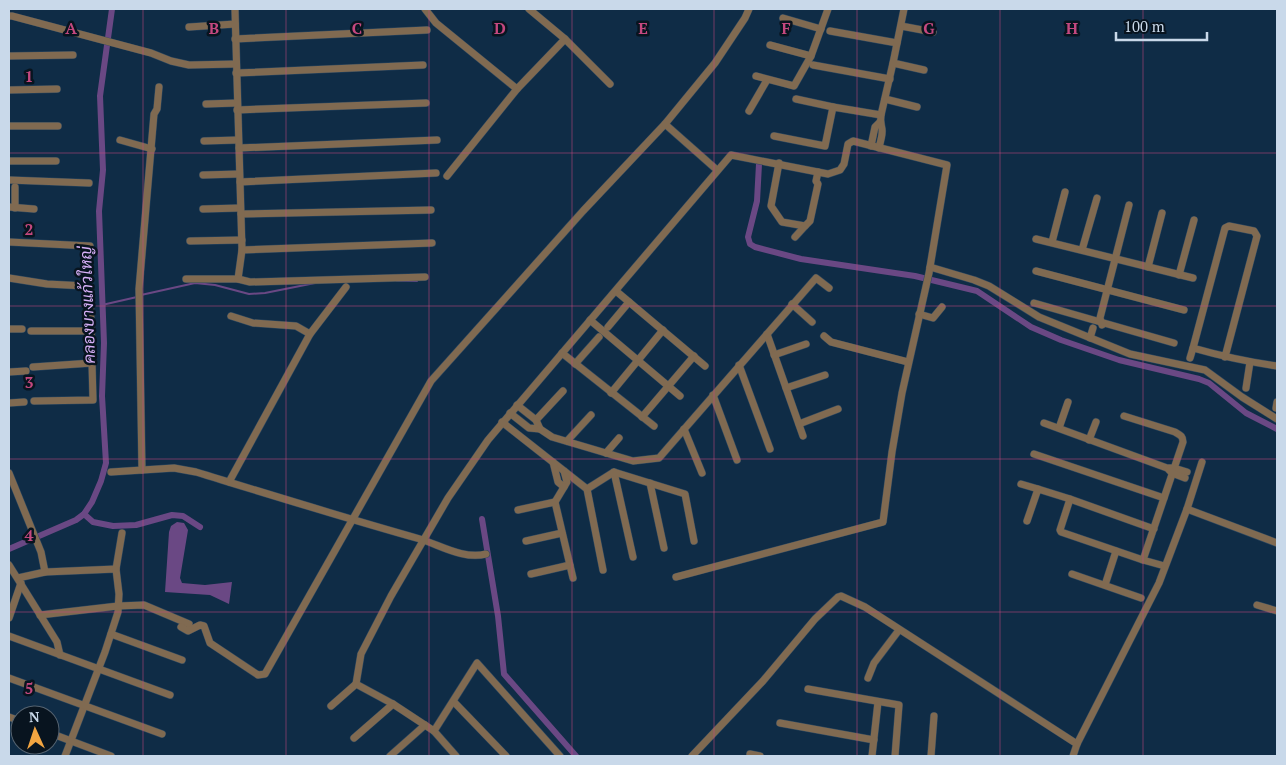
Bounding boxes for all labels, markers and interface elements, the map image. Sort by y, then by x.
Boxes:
scale bar [1116,10,1207,42]
text: 100 m [1124,16,1165,36]
text: A [65,17,77,39]
text: B [209,17,219,39]
text: C [352,17,362,39]
text: D [494,17,506,39]
text: E [638,17,648,39]
text: F [781,17,791,39]
text: G [923,17,935,39]
text: H [1066,17,1078,39]
text: 1 [24,65,34,87]
text: 2 [24,218,34,240]
water label: คลองบางแก้วใหญ่ [74,245,100,364]
text: 3 [24,371,34,393]
text: 4 [24,524,34,546]
text: 5 [24,677,34,699]
north arrow [10,705,60,755]
text: N [28,707,40,726]

